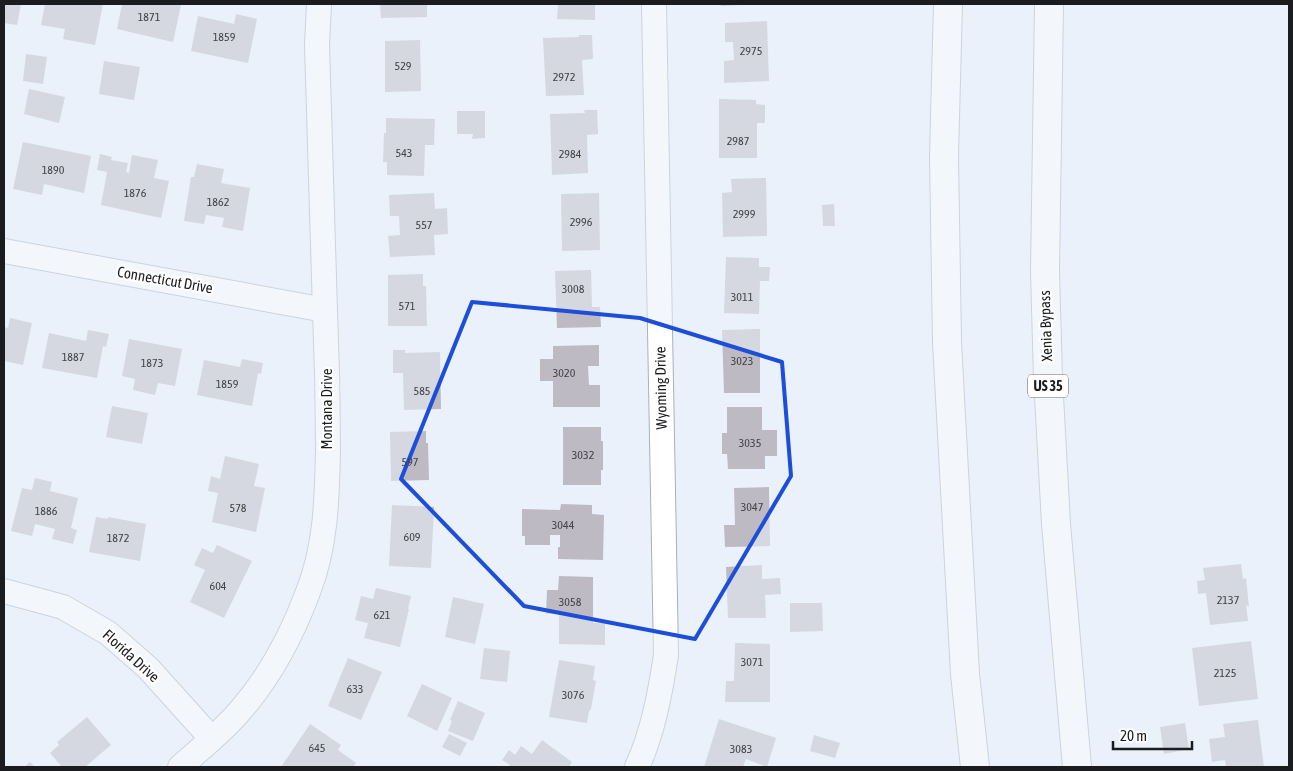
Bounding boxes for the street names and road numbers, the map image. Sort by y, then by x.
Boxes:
street label: Connecticut Drive [116,263,214,296]
street label: Xenia Bypass [1036,290,1055,362]
street label: Wyoming Drive [651,346,670,430]
street label: Montana Drive [318,368,335,450]
road number: US 35 [1028,374,1068,398]
street label: Florida Drive [100,626,163,686]

